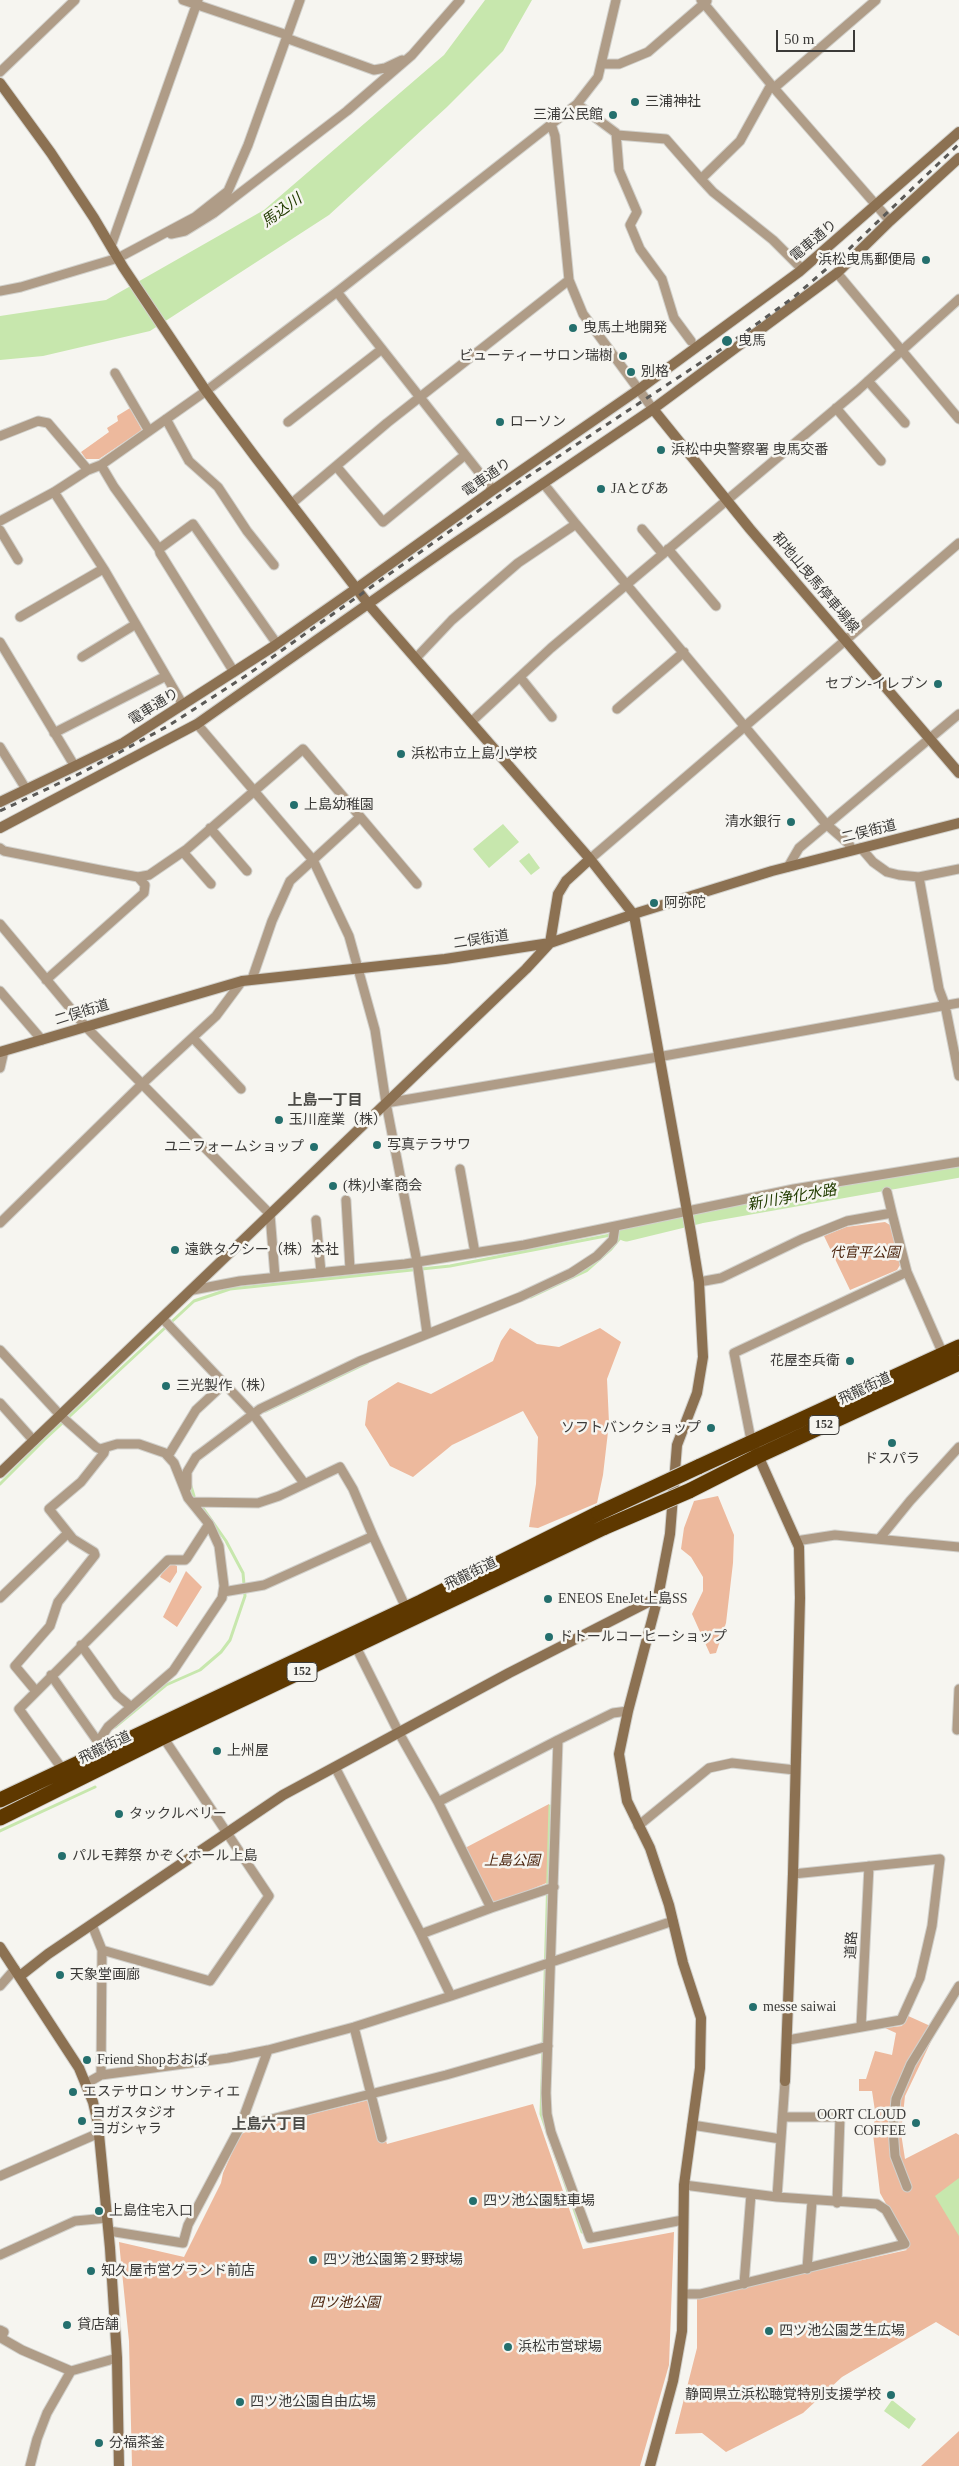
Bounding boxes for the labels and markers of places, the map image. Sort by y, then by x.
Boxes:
place label: 三浦神社 [645,94,701,110]
marker: 三浦神社 [629,96,641,108]
place label: 三浦公民館 [533,107,603,123]
marker: 三浦公民館 [607,109,619,121]
place label: 浜松曳馬郵便局 [818,252,916,268]
marker: 浜松曳馬郵便局 [920,254,932,266]
place label: 曳馬土地開発 [583,320,667,336]
marker: 曳馬土地開発 [567,322,579,334]
place label: 曳馬 [738,333,766,349]
marker: 曳馬 [720,334,734,348]
place label: ビューティーサロン瑞樹 [459,348,613,364]
marker: ビューティーサロン瑞樹 [617,350,629,362]
place label: 別格 [641,364,669,380]
marker: 別格 [625,366,637,378]
place label: ローソン [510,414,566,430]
marker: ローソン [494,416,506,428]
place label: 浜松中央警察署 曳馬交番 [671,442,828,458]
marker: 浜松中央警察署 曳馬交番 [655,444,667,456]
place label: JAとぴあ [611,481,669,497]
marker: JAとぴあ [595,483,607,495]
place label: セブン-イレブン [825,676,928,692]
marker: セブン-イレブン [932,678,944,690]
place label: 浜松市立上島小学校 [411,746,537,762]
marker: 浜松市立上島小学校 [395,748,407,760]
place label: 上島幼稚園 [304,797,374,813]
marker: 上島幼稚園 [288,799,300,811]
place label: 清水銀行 [725,814,781,830]
marker: 清水銀行 [785,816,797,828]
place label: 阿弥陀 [664,895,706,911]
marker: 阿弥陀 [648,897,660,909]
place label: 玉川産業（株） [289,1112,387,1128]
marker: 玉川産業（株） [273,1114,285,1126]
place label: 写真テラサワ [387,1137,471,1153]
place label: ユニフォームショップ [164,1139,304,1155]
marker: 写真テラサワ [371,1139,383,1151]
marker: ユニフォームショップ [308,1141,320,1153]
place label: (株)小峯商会 [343,1178,422,1194]
marker: (株)小峯商会 [327,1180,339,1192]
place label: 遠鉄タクシー（株）本社 [185,1242,339,1258]
marker: 遠鉄タクシー（株）本社 [169,1244,181,1256]
place label: 花屋杢兵衛 [770,1353,840,1369]
marker: 花屋杢兵衛 [844,1355,856,1367]
place label: 三光製作（株） [176,1378,274,1394]
marker: 三光製作（株） [160,1380,172,1392]
place label: ソフトバンクショップ [561,1420,701,1436]
marker: ソフトバンクショップ [705,1422,717,1434]
marker: ドスパラ [886,1437,898,1449]
place label: ドスパラ [864,1451,920,1467]
place label: ENEOS EneJet上島SS [558,1591,687,1607]
marker: ENEOS EneJet上島SS [542,1593,554,1605]
place label: ドトールコーヒーショップ [559,1629,727,1645]
marker: ドトールコーヒーショップ [543,1631,555,1643]
place label: 上州屋 [227,1743,269,1759]
marker: 上州屋 [211,1745,223,1757]
place label: タックルベリー [129,1806,227,1822]
marker: タックルベリー [113,1808,125,1820]
place label: パルモ葬祭 かぞくホール上島 [72,1848,257,1864]
marker: パルモ葬祭 かぞくホール上島 [56,1850,68,1862]
place label: 天象堂画廊 [70,1967,140,1983]
marker: 天象堂画廊 [54,1969,66,1981]
place label: messe saiwai [763,1999,836,2015]
marker: messe saiwai [747,2001,759,2013]
place label: Friend Shopおおば [97,2052,208,2068]
marker: Friend Shopおおば [81,2054,93,2066]
place label: エステサロン サンティエ [83,2084,240,2100]
marker: エステサロン サンティエ [67,2086,79,2098]
place label: ヨガスタジオ ヨガシャラ [92,2105,176,2138]
place label: OORT CLOUD COFFEE [817,2107,906,2140]
marker: ヨガスタジオ ヨガシャラ [76,2115,88,2127]
marker: OORT CLOUD COFFEE [910,2117,922,2129]
place label: 四ツ池公園駐車場 [483,2193,595,2209]
marker: 四ツ池公園駐車場 [467,2195,479,2207]
place label: 上島住宅入口 [109,2203,193,2219]
marker: 上島住宅入口 [93,2205,105,2217]
place label: 四ツ池公園第２野球場 [323,2252,463,2268]
marker: 四ツ池公園第２野球場 [307,2254,319,2266]
place label: 知久屋市営グランド前店 [101,2263,255,2279]
marker: 知久屋市営グランド前店 [85,2265,97,2277]
place label: 貸店舗 [77,2317,119,2333]
marker: 貸店舗 [61,2319,73,2331]
place label: 四ツ池公園芝生広場 [779,2323,905,2339]
marker: 四ツ池公園芝生広場 [763,2325,775,2337]
place label: 浜松市営球場 [518,2339,602,2355]
marker: 浜松市営球場 [502,2341,514,2353]
place label: 静岡県立浜松聴覚特別支援学校 [685,2387,881,2403]
marker: 静岡県立浜松聴覚特別支援学校 [885,2389,897,2401]
place label: 四ツ池公園自由広場 [250,2394,376,2410]
marker: 四ツ池公園自由広場 [234,2396,246,2408]
place label: 分福茶釜 [109,2435,165,2451]
marker: 分福茶釜 [93,2437,105,2449]

